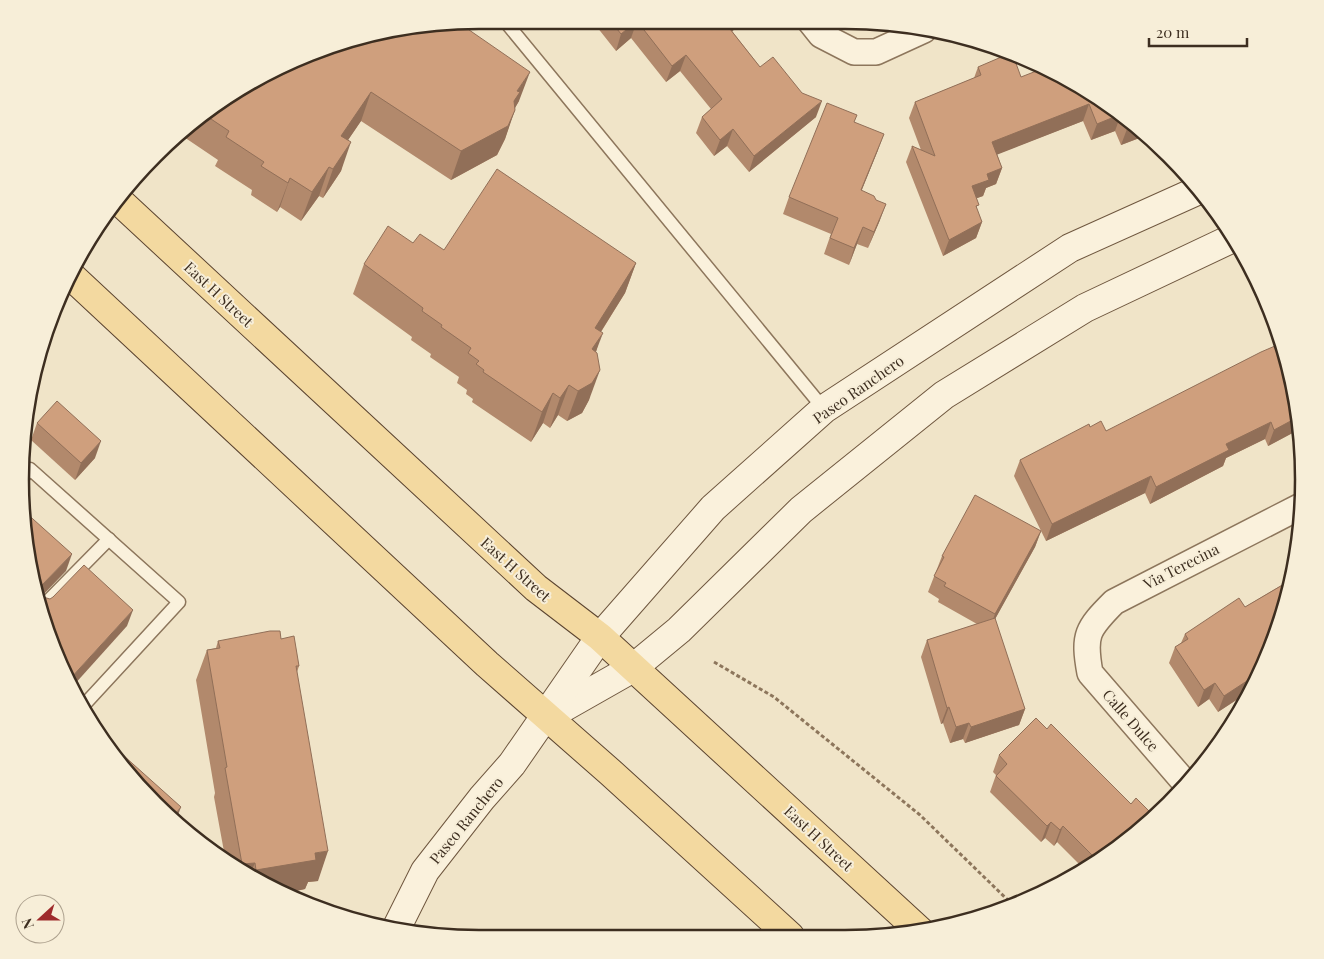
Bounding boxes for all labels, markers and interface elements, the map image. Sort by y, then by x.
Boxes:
scale bar [1149,15,1246,47]
text: 20 m [1156,22,1190,42]
street label: East H Street [180,257,258,332]
street label: Paseo Ranchero [809,350,907,428]
street label: East H Street [477,532,556,606]
street label: Via Terecina [1139,538,1223,594]
street label: Calle Dulce [1098,685,1164,755]
street label: Paseo Ranchero [425,772,507,868]
street label: East H Street [780,801,858,876]
north arrow [15,894,65,944]
text: N [17,916,38,932]

